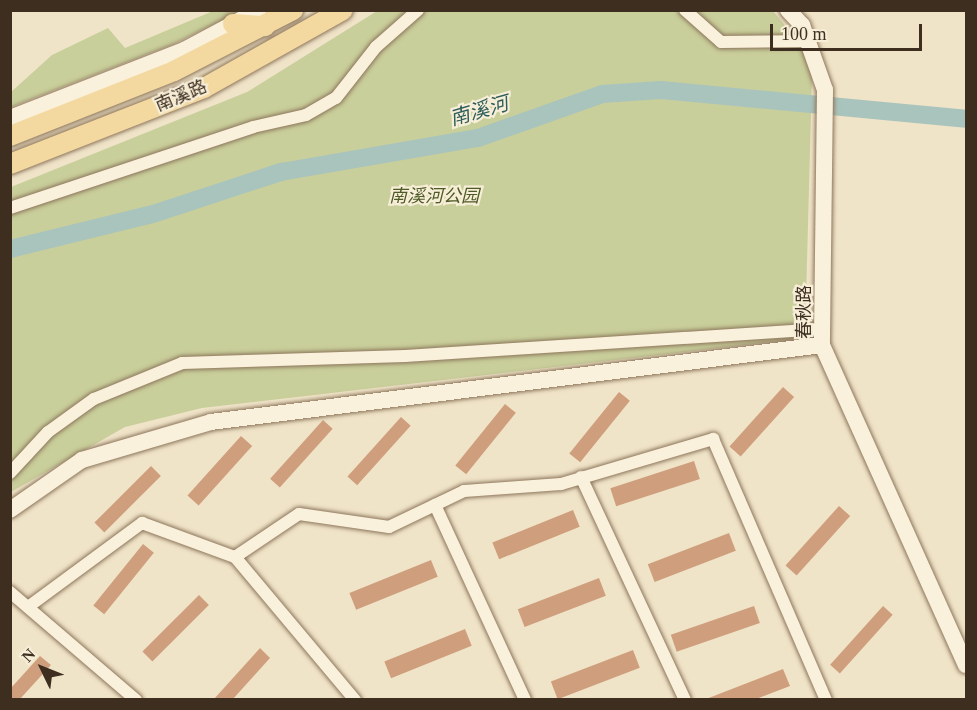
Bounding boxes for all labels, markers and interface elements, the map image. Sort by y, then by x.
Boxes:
scale bar [773,12,924,50]
text: 100 m [781,24,827,44]
street label: 南溪路 [152,76,210,116]
water label: 南溪河 [447,91,511,131]
park label: 南溪河公园 [389,185,479,207]
street label: 春秋路 [793,285,815,339]
north arrow [12,638,72,698]
text: N [18,645,39,665]

